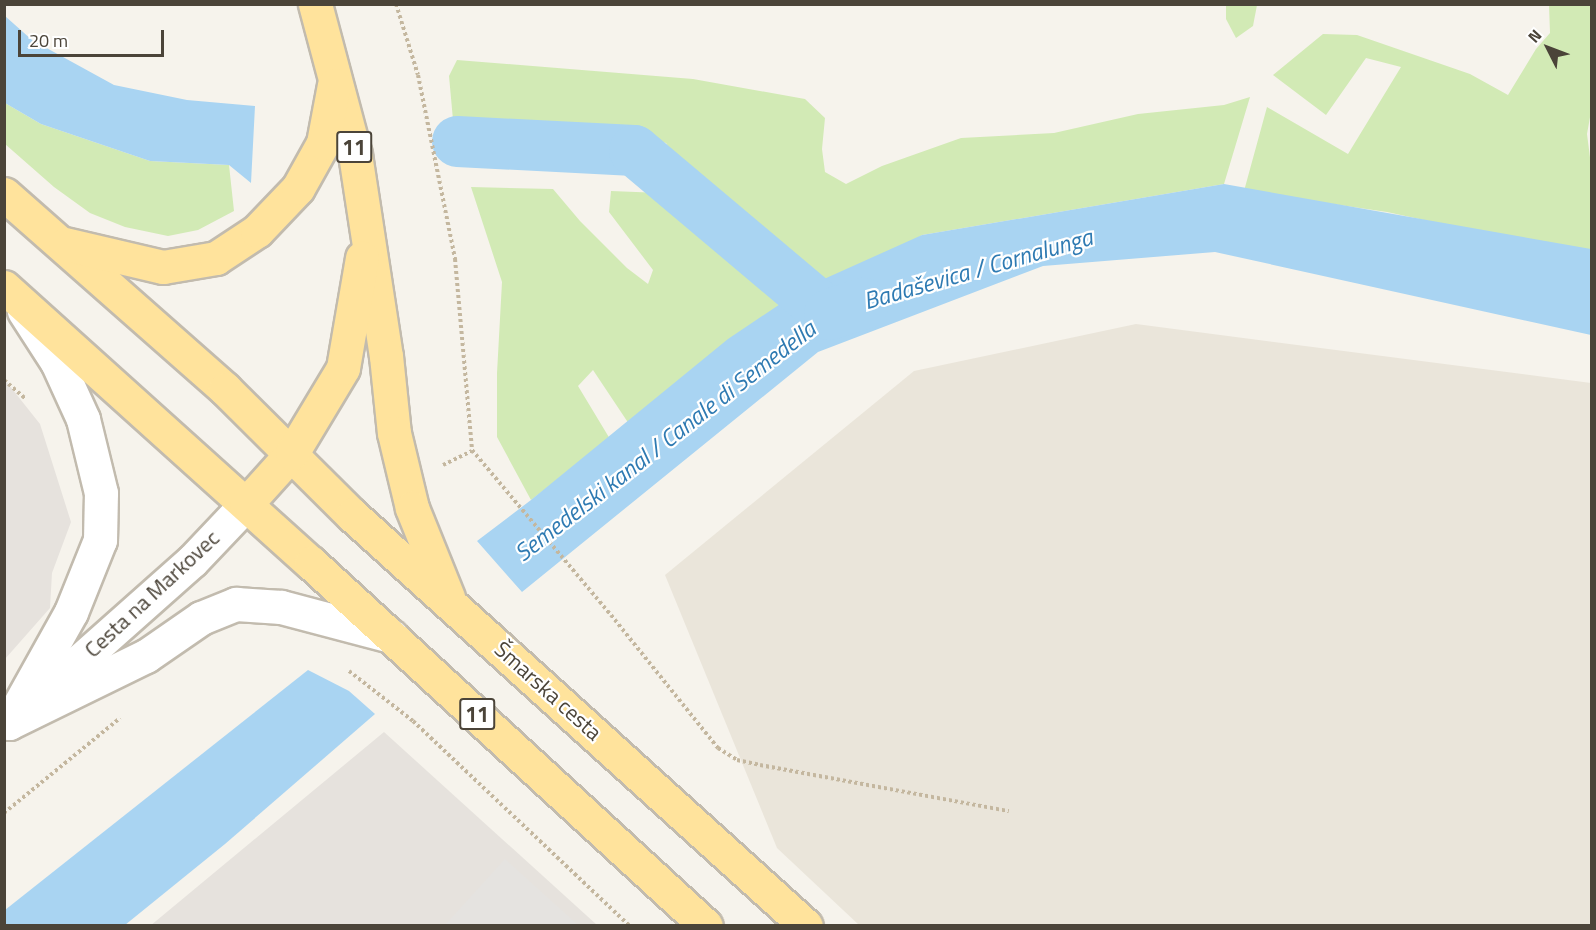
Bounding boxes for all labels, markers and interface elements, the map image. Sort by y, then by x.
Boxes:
scale bar [21,18,166,56]
north arrow [1518,18,1578,78]
text: N [1522,24,1547,48]
text: 20 m [29,27,68,54]
road number: 11 [336,129,372,165]
water label: Badaševica / Cornalunga [860,223,1096,315]
water label: Semedelski kanal / Canale di Semedella [509,315,821,567]
street label: Cesta na Markovec [79,525,225,663]
street label: Šmarska cesta [489,636,607,746]
road number: 11 [459,696,495,732]

